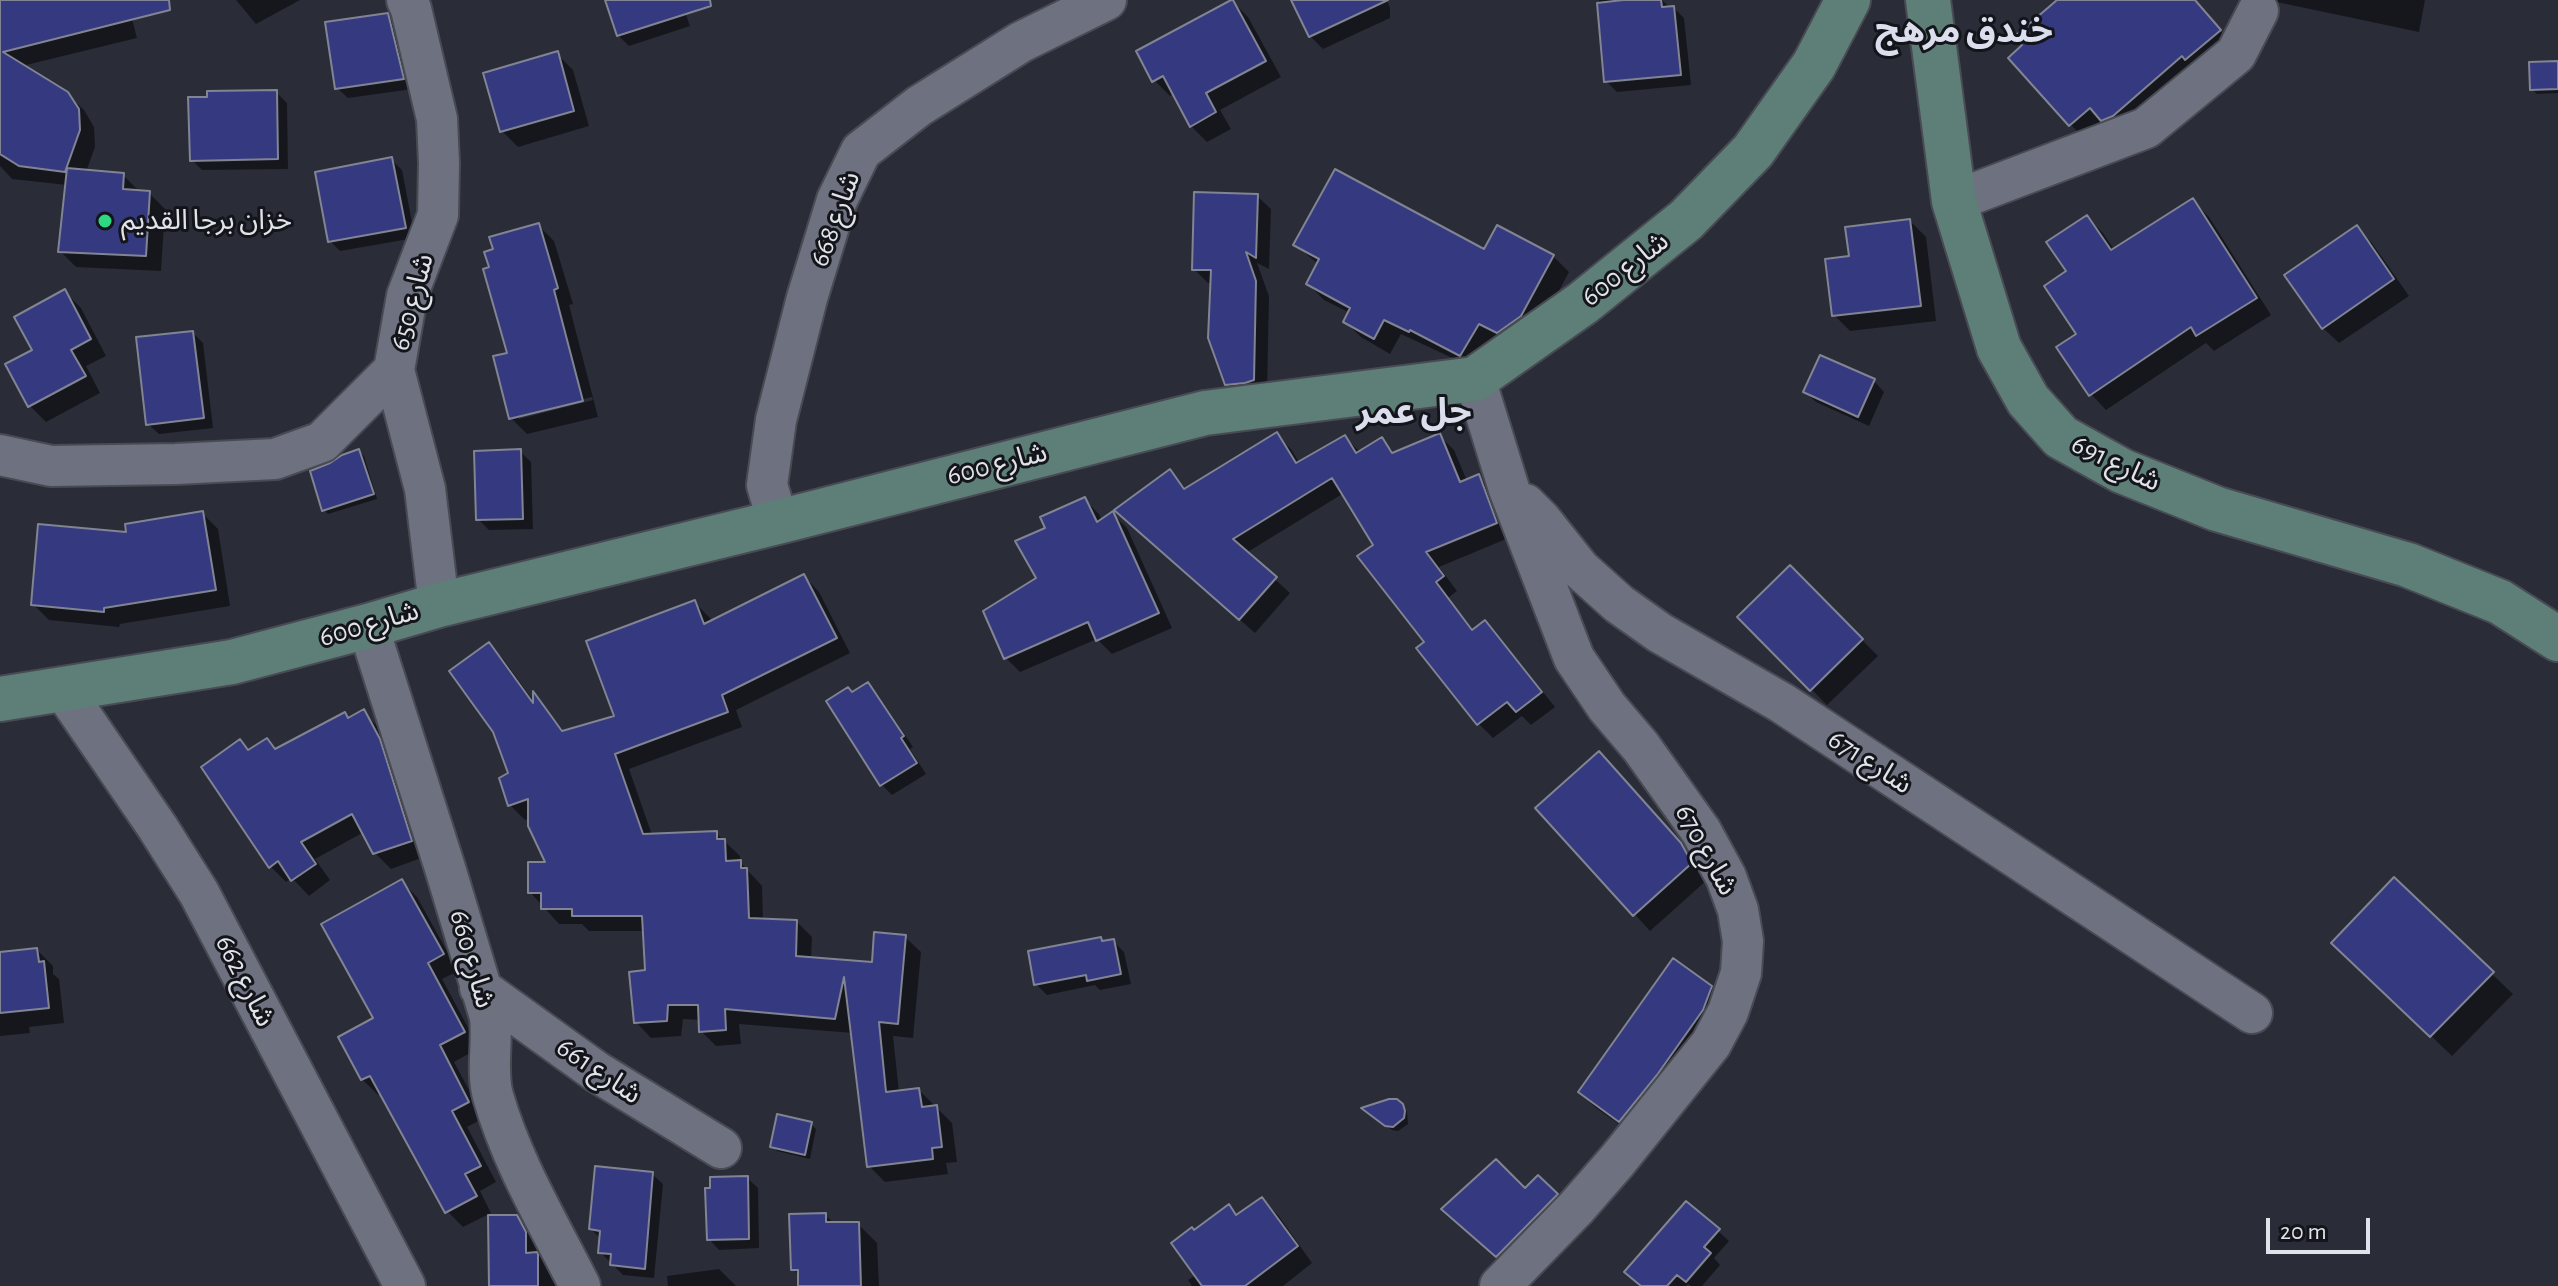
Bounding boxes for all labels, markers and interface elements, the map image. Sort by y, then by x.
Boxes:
district label: خندق مرهج [1875,9,2053,53]
street label: شارع 668 [802,167,868,271]
place label: خزان برجا القديم [121,204,292,238]
marker: خزان برجا القديم [96,212,114,230]
street label: شارع 600 [1574,224,1676,314]
street label: شارع 650 [383,250,441,354]
district label: جل عمر [1356,390,1472,434]
street label: شارع 691 [2066,427,2166,499]
street label: شارع 600 [943,435,1051,493]
street label: شارع 600 [315,594,423,654]
street label: شارع 671 [1822,722,1918,802]
street label: شارع 670 [1667,799,1745,901]
street label: شارع 660 [442,906,502,1012]
street label: شارع 662 [208,930,282,1032]
street label: شارع 661 [550,1030,648,1112]
scale bar [2270,1202,2374,1252]
text: 20 m [2280,1220,2327,1244]

